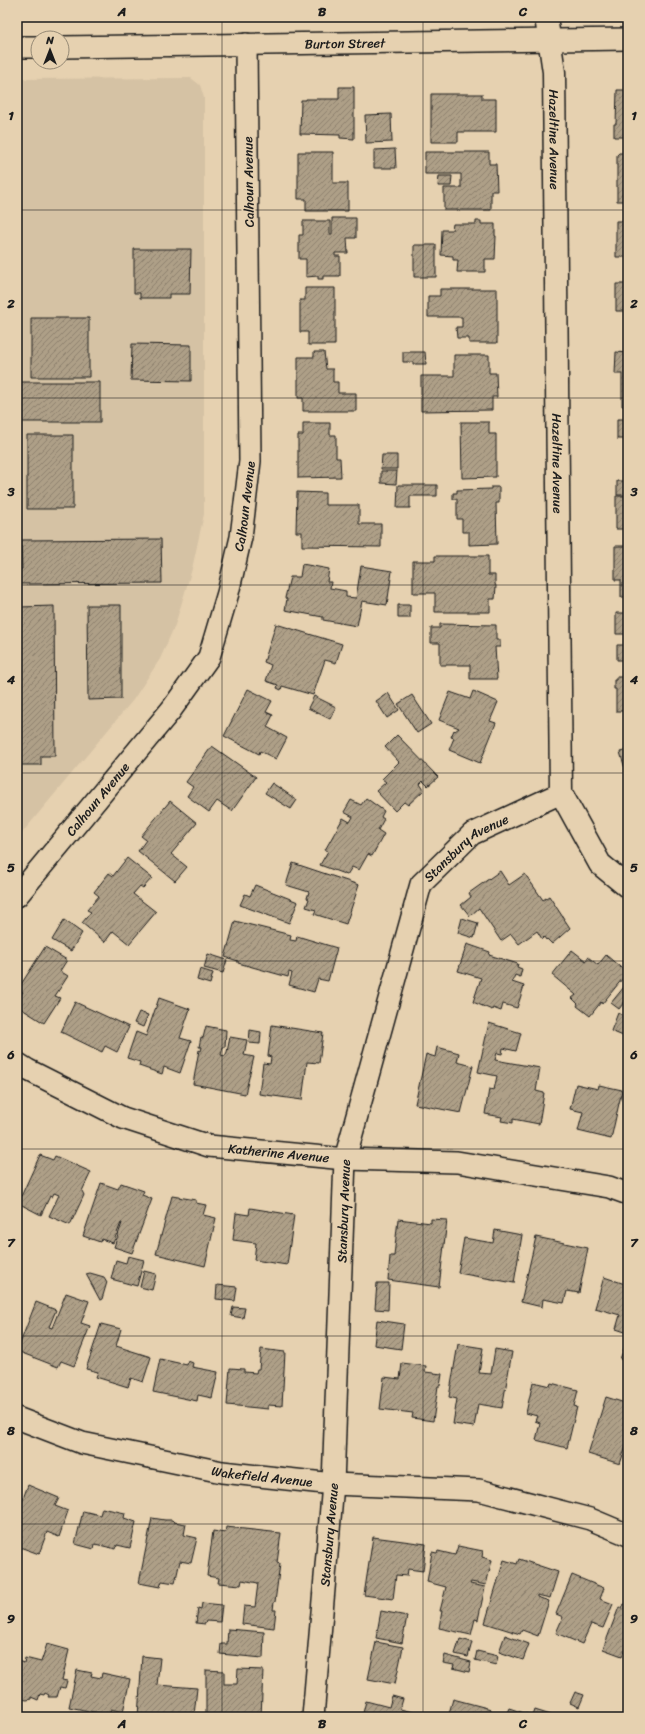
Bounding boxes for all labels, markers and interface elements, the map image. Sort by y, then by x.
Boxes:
text: A [117,0,126,23]
text: B [318,0,327,23]
text: C [518,0,528,23]
north arrow [30,30,70,70]
text: N [45,31,54,50]
street label: Burton Street [304,31,386,56]
street label: Hazeltine Avenue [542,89,566,190]
text: 1 [8,104,14,127]
text: 1 [631,104,637,127]
street label: Calhoun Avenue [236,136,261,228]
text: 2 [6,292,15,315]
text: 2 [629,292,638,315]
street label: Hazeltine Avenue [545,413,569,514]
street label: Calhoun Avenue [227,460,262,554]
text: 3 [6,480,15,503]
text: 3 [629,480,638,503]
text: 4 [6,668,16,691]
text: 4 [629,668,639,691]
street label: Calhoun Avenue [60,757,136,842]
street label: Stansbury Avenue [418,808,513,888]
text: 5 [7,856,15,879]
text: 5 [630,856,638,879]
text: 6 [6,1043,15,1066]
text: 6 [629,1043,638,1066]
street label: Katherine Avenue [227,1137,331,1169]
street label: Stansbury Avenue [330,1158,357,1263]
text: 7 [7,1231,16,1254]
text: 7 [630,1231,639,1254]
text: 8 [6,1419,15,1442]
text: 8 [629,1419,638,1442]
street label: Wakefield Avenue [209,1459,314,1494]
street label: Stansbury Avenue [313,1482,345,1587]
text: 9 [7,1607,15,1630]
text: 9 [630,1607,638,1630]
text: A [117,1712,126,1734]
text: B [318,1712,327,1734]
text: C [518,1712,528,1734]

